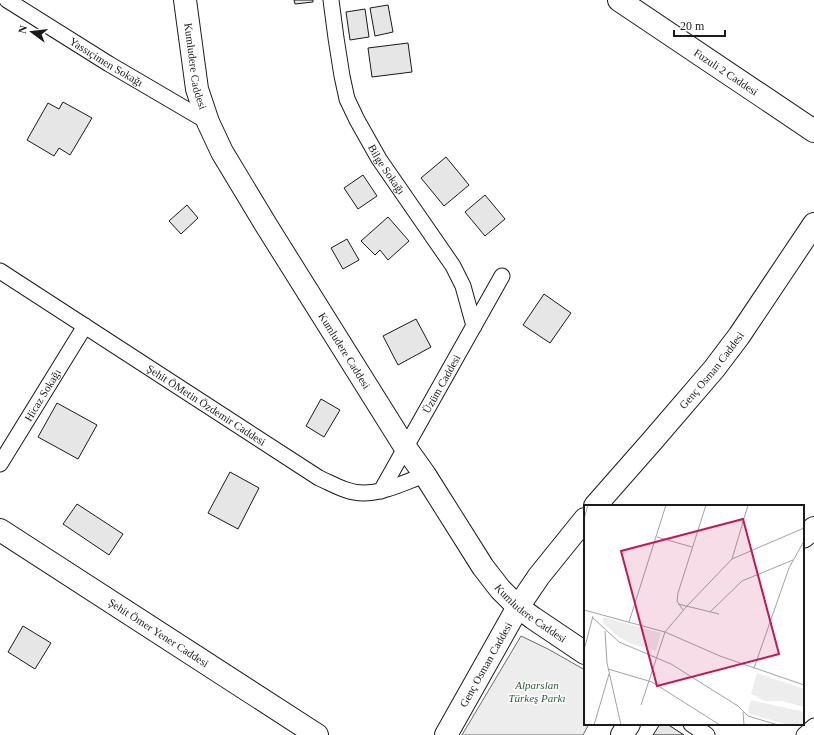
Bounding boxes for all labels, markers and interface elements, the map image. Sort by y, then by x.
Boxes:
north arrow [12,12,52,52]
scale bar [674,12,725,38]
text: 20 m [680,19,705,33]
street label: Kumludere Caddesi [182,22,209,111]
text: N [16,24,29,35]
street label: Yassıçimen Sokağı [68,35,145,89]
street label: Fuzuli 2 Caddesi [692,46,760,98]
street label: Bilge Sokağı [366,142,407,196]
street label: Kumludere Caddesi [316,310,373,391]
street label: Genç Osman Caddesi [677,329,746,411]
street label: Üzüm Caddesi [420,352,463,415]
street label: Şehit ÖMetin Özdemir Caddesi [145,362,268,448]
street label: Hicaz Sokağı [22,367,63,423]
inset map [584,505,804,725]
street label: Kumludere Caddesi [492,582,569,645]
street label: Şehit Ömer Yener Caddesi [106,596,211,669]
street label: Genç Osman Caddesi [457,620,514,709]
park label: Alparslan Türkeş Parkı [508,679,566,704]

